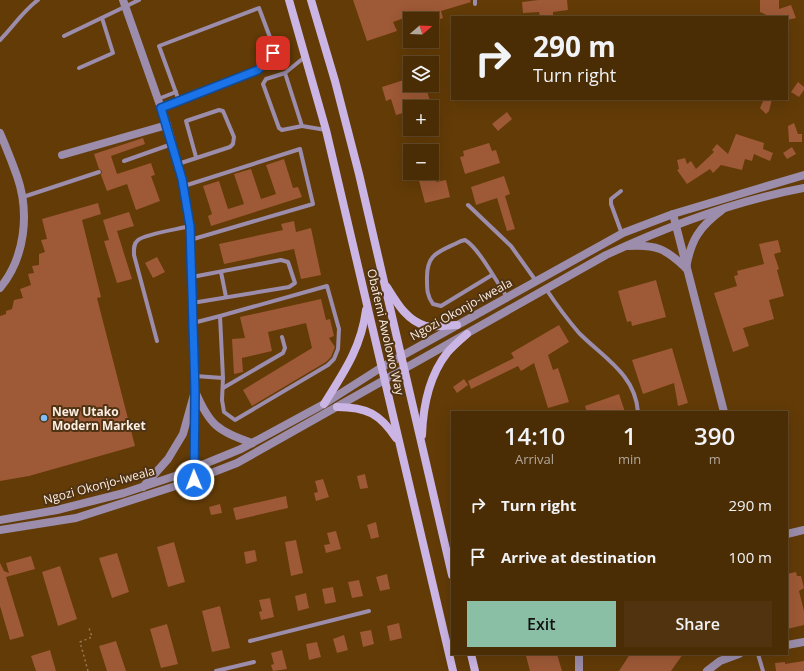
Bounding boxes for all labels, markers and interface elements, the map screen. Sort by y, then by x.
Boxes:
north arrow [403,12,439,48]
map controls [403,12,439,180]
text: 290 m [533,27,616,65]
icon: right [467,32,519,84]
pin [256,36,290,70]
icon: arrive [262,42,284,64]
button: layers [403,56,439,92]
text: Turn right [533,63,616,87]
button: + [403,100,439,136]
button: − [403,144,439,180]
street label: Obafemi Awolowo Way [363,267,409,398]
street label: Ngozi Okonjo-Iweala [407,274,515,344]
place label: New Utako Modern Market [52,403,146,434]
marker: New Utako Modern Market [39,413,49,423]
text: 14:10 [504,419,565,452]
text: 1 [623,419,637,452]
text: 390 [694,419,735,452]
text: Arrival [515,450,554,468]
text: min [618,450,641,468]
text: m [709,450,721,468]
position arrow [173,459,215,501]
street label: Ngozi Okonjo-Iweala [41,462,157,508]
icon: right [467,494,489,516]
text: Turn right [501,495,576,515]
text: 290 m [728,495,772,515]
icon: arrive [467,546,489,568]
text: Arrive at destination [501,547,656,567]
text: 100 m [728,547,772,567]
button: Exit [467,601,616,647]
button: Share [624,601,772,647]

